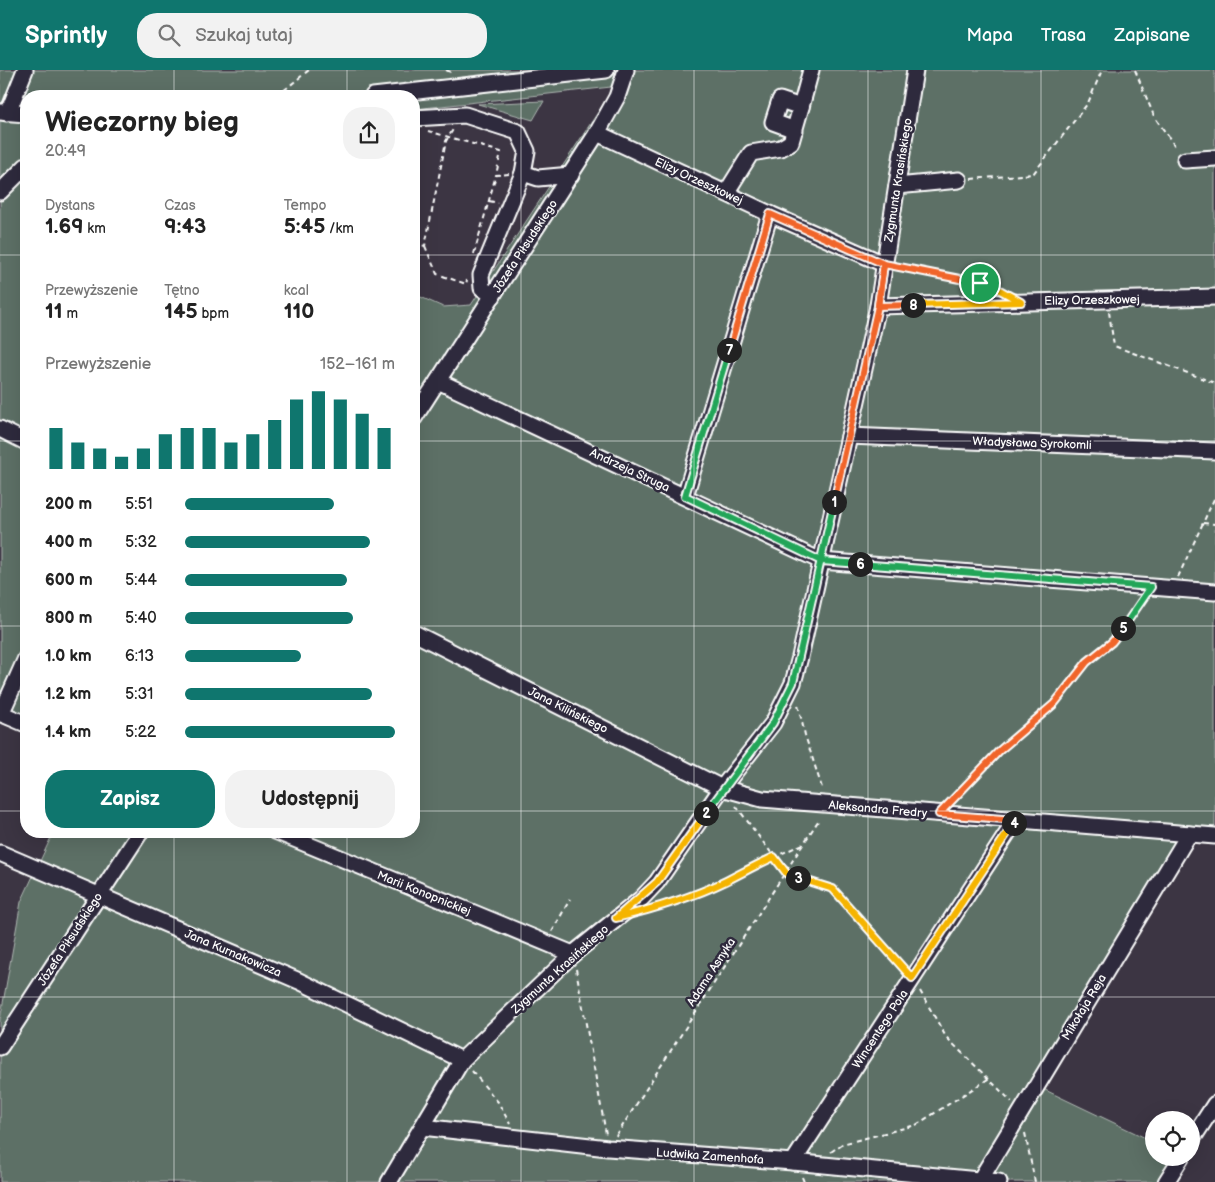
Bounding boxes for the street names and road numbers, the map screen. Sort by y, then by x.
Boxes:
street label: Zygmunta Krasińskiego [881,117,916,244]
street label: Elizy Orzeszkowej [652,154,745,208]
street label: Józefa Piłsudskiego [490,197,561,296]
street label: Elizy Orzeszkowej [1044,292,1140,309]
street label: Władysława Syrokomli [972,434,1092,453]
street label: Andrzeja Struga [587,445,672,496]
street label: Jana Kilińskiego [525,684,610,737]
street label: Aleksandra Fredry [828,798,929,821]
street label: Marii Konopnickiej [375,868,473,919]
street label: Józefa Piłsudskiego [35,890,106,989]
street label: Zygmunta Krasińskiego [508,922,612,1018]
street label: Jana Kurnakowicza [182,926,284,981]
street label: Adama Asnyka [684,935,739,1009]
street label: Mikołaja Reja [1059,971,1110,1043]
street label: Wincentego Pola [849,987,912,1071]
street label: Ludwika Zamenhofa [656,1145,765,1168]

